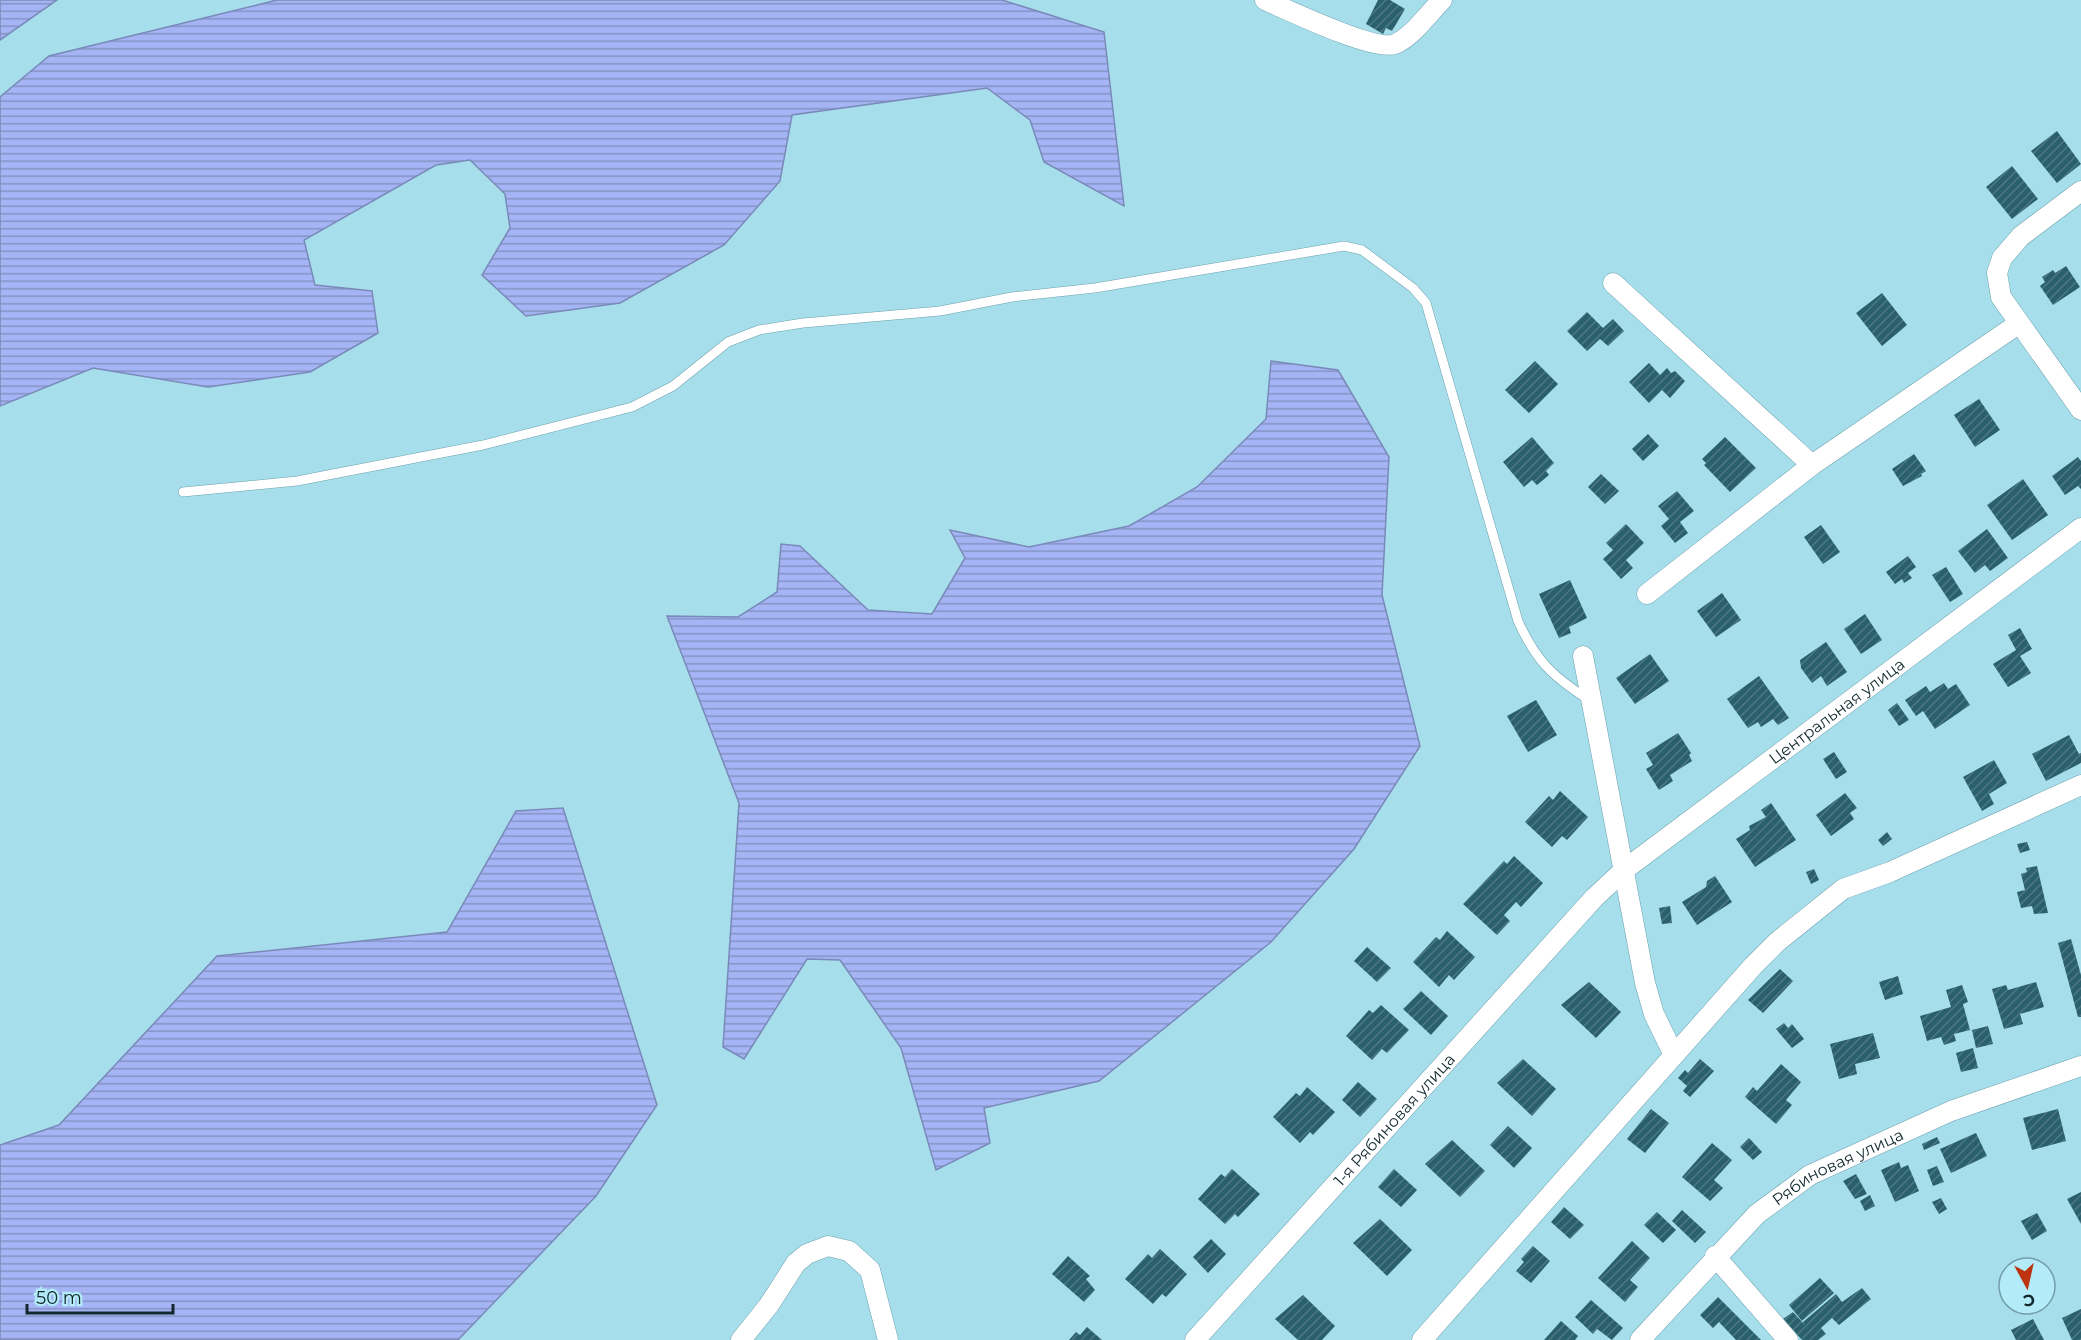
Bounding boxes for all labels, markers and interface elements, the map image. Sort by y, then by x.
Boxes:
street label: Центральная улица [1765,654,1909,768]
street label: 1-я Рябиновая улица [1330,1050,1459,1190]
street label: Рябиновая улица [1769,1125,1906,1210]
north arrow [1997,1256,2057,1316]
scale bar [27,1277,172,1315]
text: 50 m [36,1287,82,1309]
text: С [2022,1290,2036,1311]

